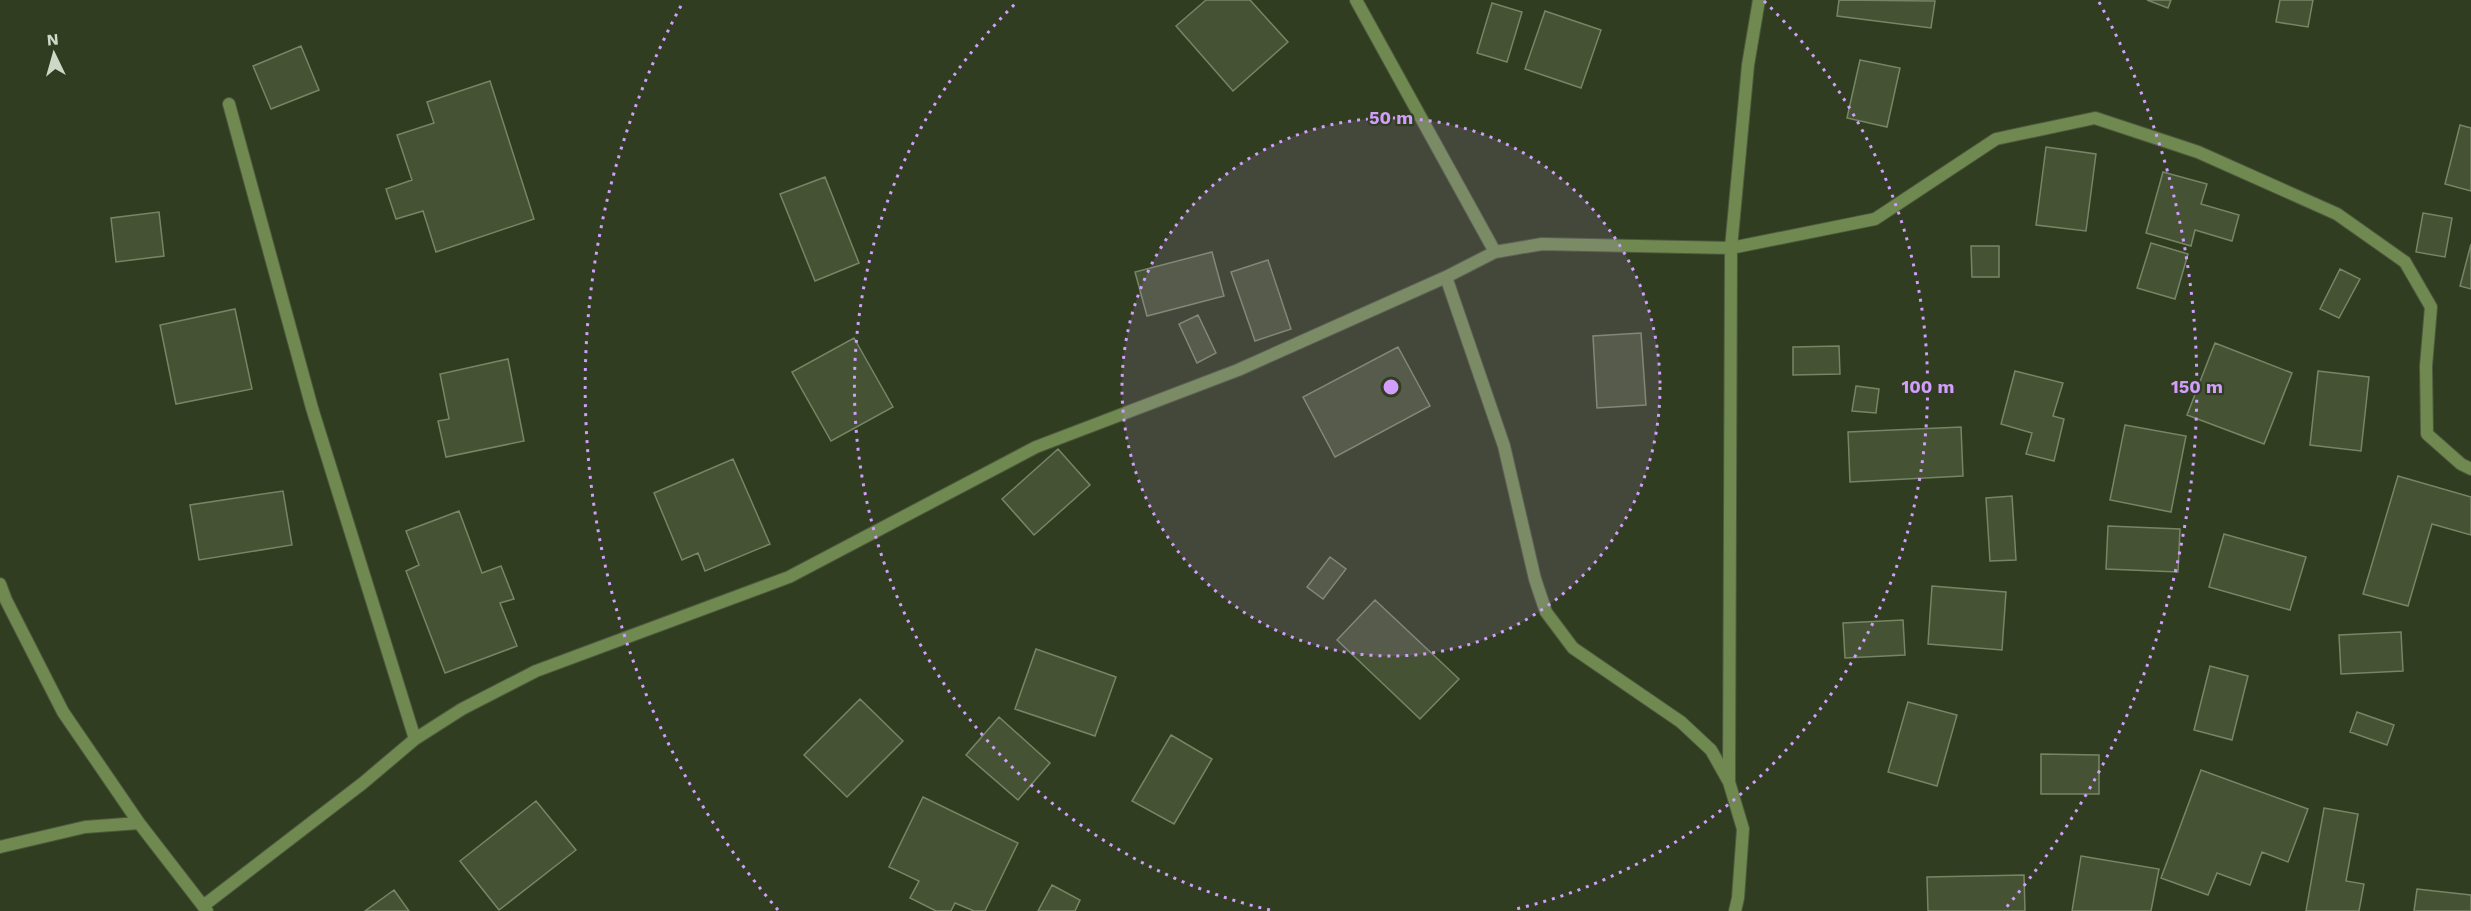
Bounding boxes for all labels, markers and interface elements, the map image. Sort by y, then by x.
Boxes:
north arrow [24,24,84,84]
text: N [46,30,59,50]
text: 50 m [1369,107,1413,128]
text: 100 m [1901,376,1955,397]
text: 150 m [2171,376,2223,397]
centre of rings [1381,377,1401,397]

